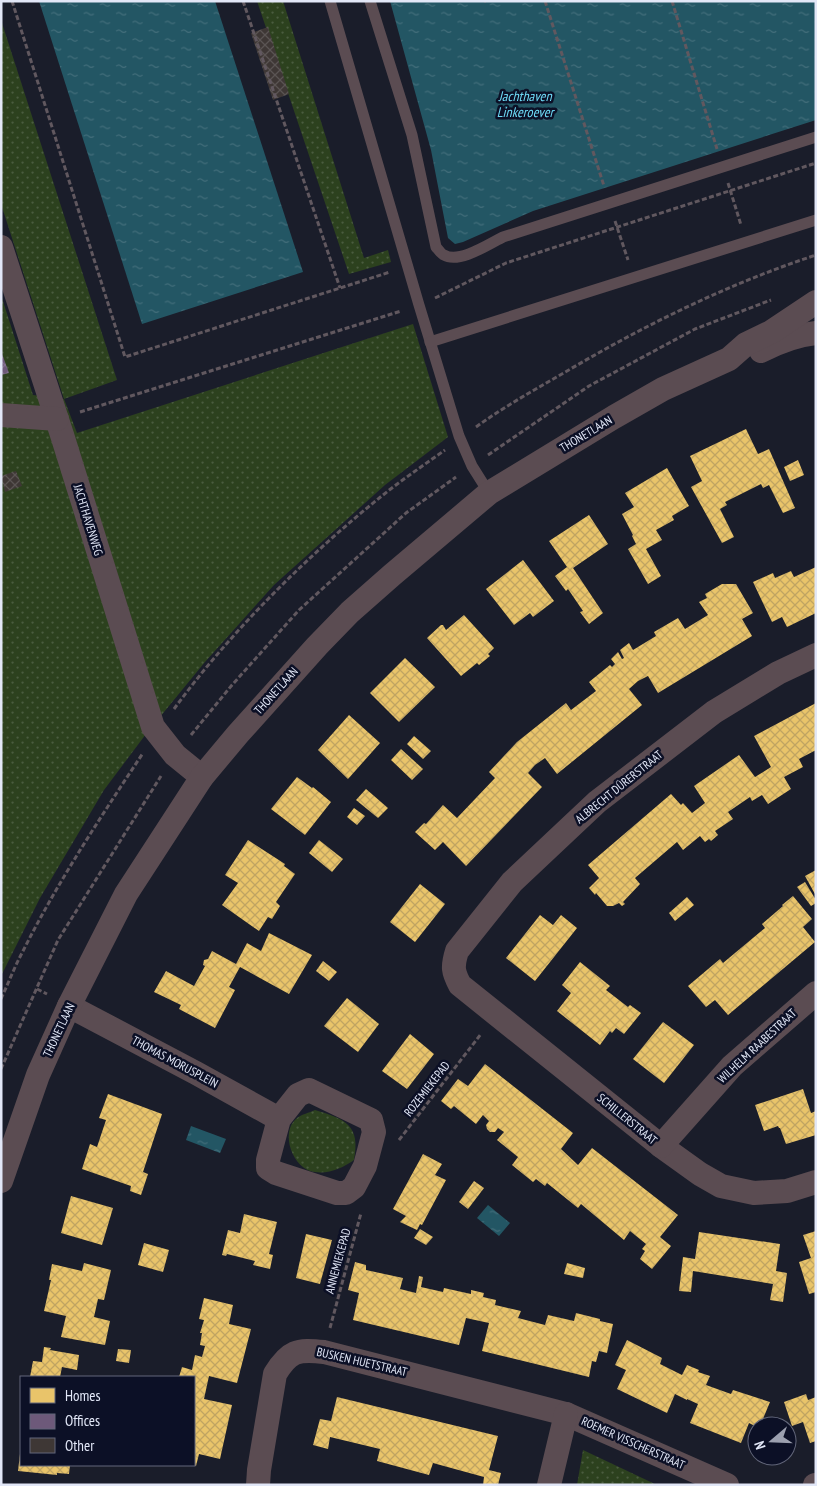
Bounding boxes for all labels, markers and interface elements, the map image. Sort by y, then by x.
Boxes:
water label: Jachthaven Linkeroever [497,87,555,121]
street label: THONETLAAN [557,412,615,455]
street label: JACHTHAVENWEG [70,482,106,557]
street label: THONETLAAN [251,664,301,717]
street label: ALBRECHT DÜRERSTRAAT [572,746,666,826]
street label: THONETLAAN [39,1000,78,1059]
street label: WILHELM RAABESTRAAT [714,1005,800,1086]
street label: THOMAS MORUSPLEIN [130,1033,221,1091]
street label: ROZEMIEKEPAD [400,1058,453,1119]
street label: SCHILLERSTRAAT [594,1090,661,1148]
street label: ANNEMIEKEPAD [322,1227,353,1295]
street label: BUSKEN HUETSTRAAT [315,1344,409,1379]
legend [20,1376,195,1466]
text: Homes [65,1386,101,1405]
text: Offices [65,1411,100,1430]
street label: ROEMER VISSCHERSTRAAT [579,1413,688,1472]
north arrow [747,1416,797,1466]
text: Other [65,1436,95,1455]
text: N [750,1439,769,1452]

